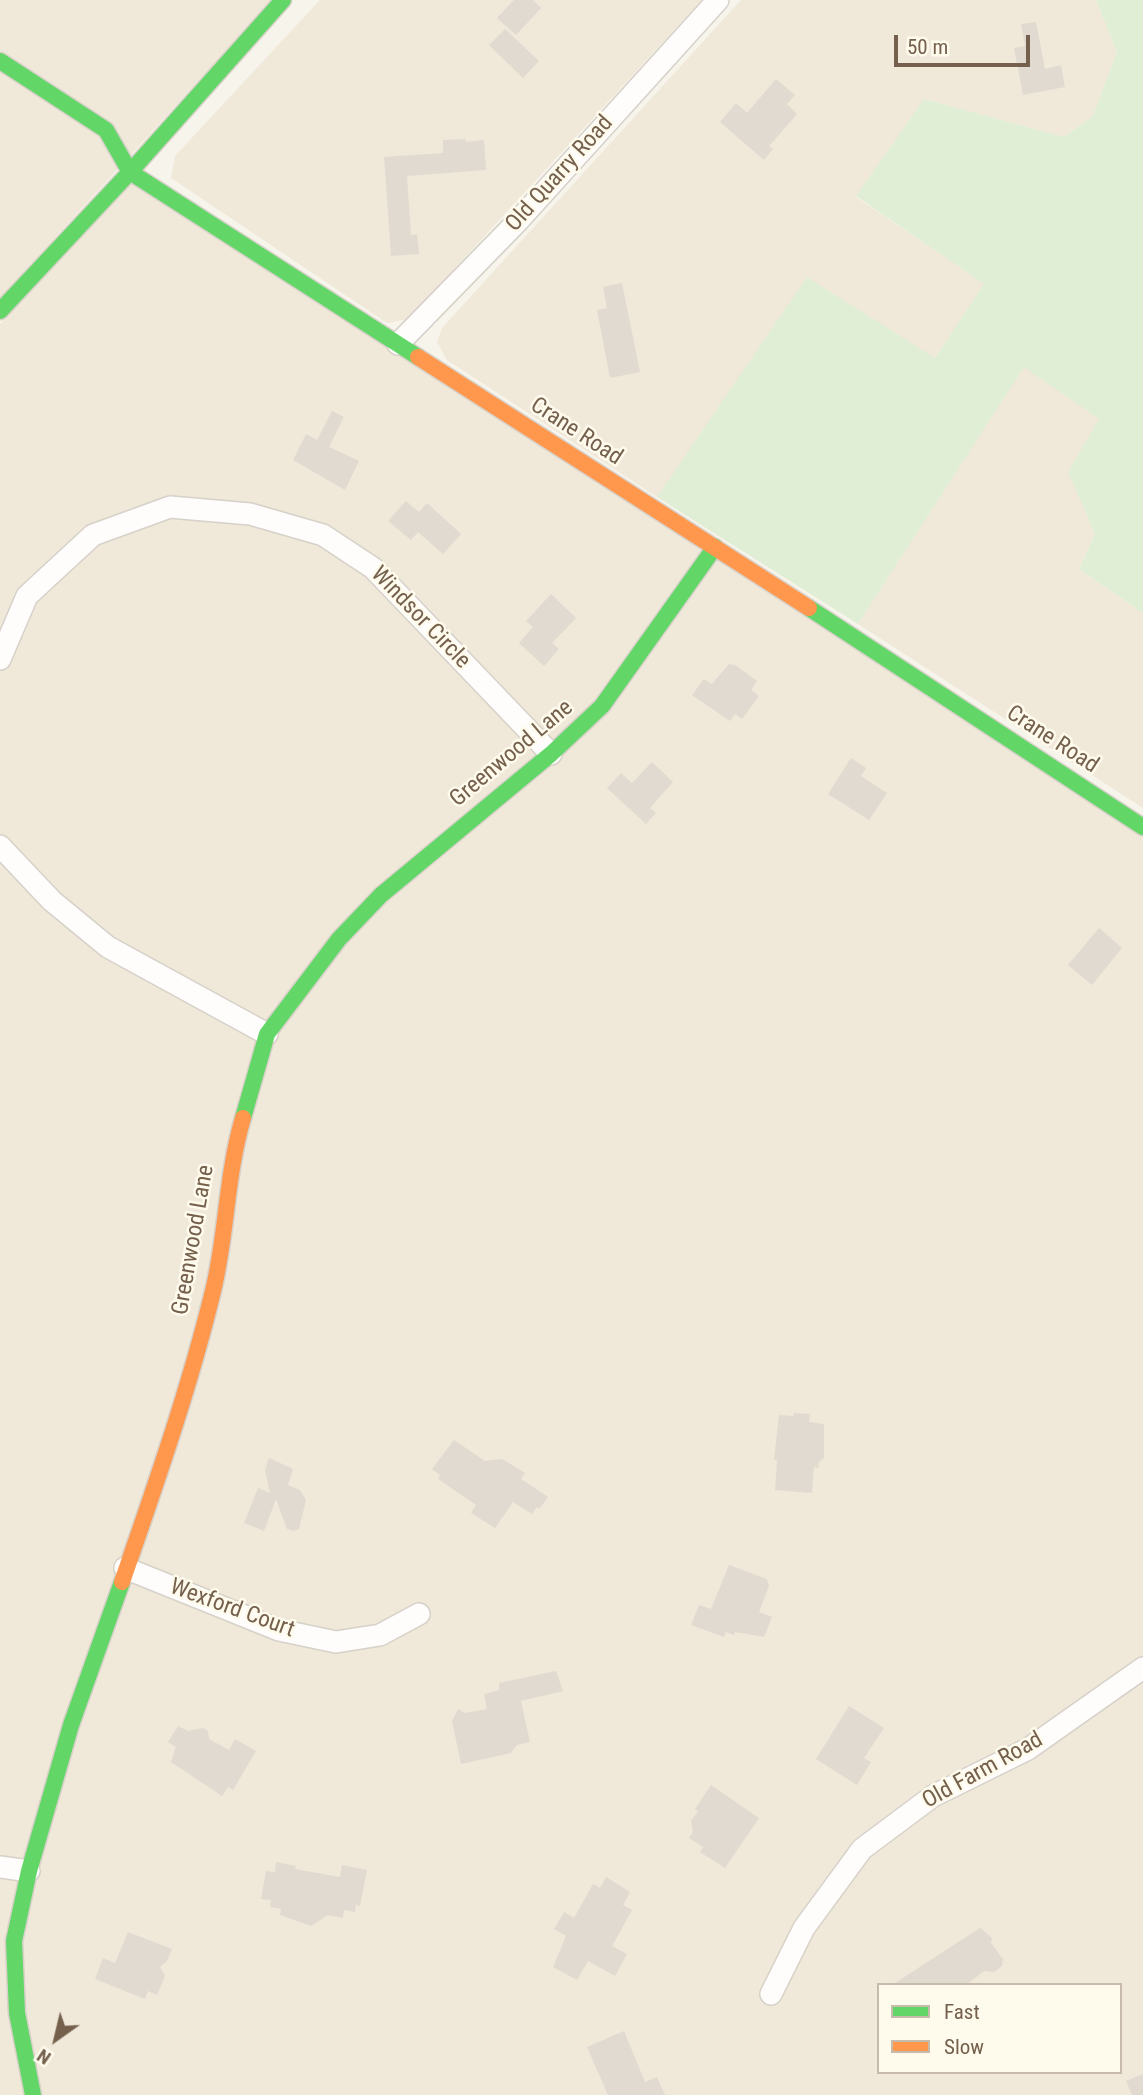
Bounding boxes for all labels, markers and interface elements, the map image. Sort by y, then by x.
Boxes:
scale bar [898,21,1034,65]
text: 50 m [907,35,948,59]
street label: Old Quarry Road [501,110,619,238]
street label: Crane Road [525,392,627,472]
street label: Windsor Circle [364,561,476,675]
street label: Greenwood Lane [445,695,579,813]
street label: Crane Road [1001,700,1103,780]
street label: Greenwood Lane [167,1163,221,1317]
street label: Wexford Court [166,1574,298,1644]
street label: Old Farm Road [918,1727,1048,1815]
legend [877,1983,1122,2074]
text: Fast [944,2000,980,2024]
north arrow [21,2004,91,2074]
text: Slow [944,2035,984,2059]
text: N [33,2044,55,2070]

